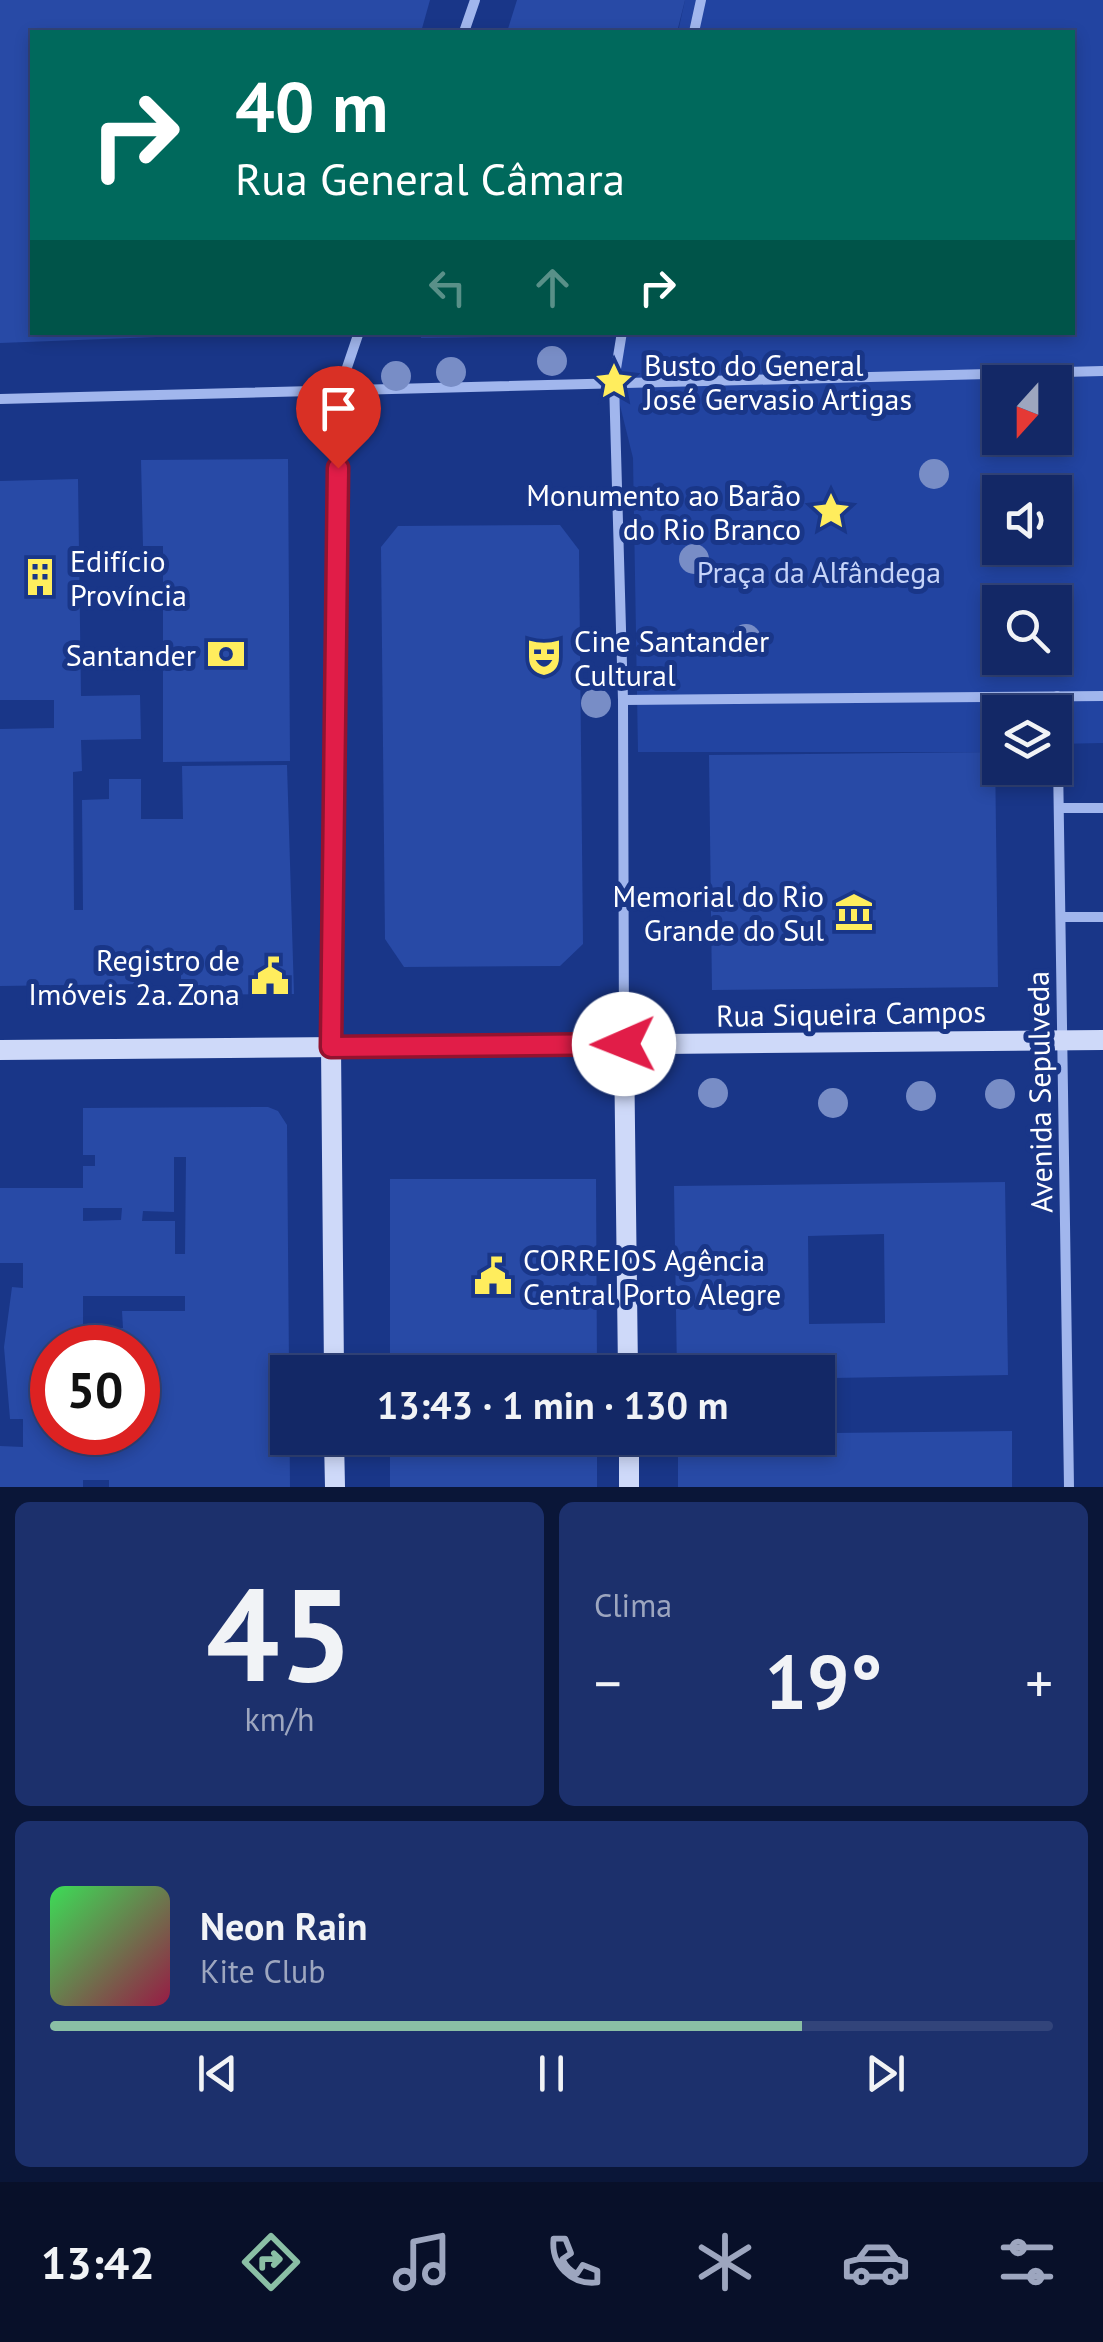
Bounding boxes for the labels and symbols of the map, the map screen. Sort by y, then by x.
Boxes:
place label: Busto do General José Gervasio Artigas [642,345,912,418]
place icon: Busto do General José Gervasio Artigas [593,360,635,402]
north arrow [982,365,1072,455]
pin [296,366,381,469]
place label: Monumento ao Barão do Rio Branco [526,475,801,548]
place icon: Monumento ao Barão do Rio Branco [810,490,852,532]
place label: Edifício Província [70,541,187,614]
park label: Praça da Alfândega [697,552,941,591]
building icon: Edifício Província [19,556,61,598]
place label: Cine Santander Cultural [574,621,769,694]
bank icon: Santander [205,633,247,675]
place label: Santander [66,635,196,674]
theatre icon: Cine Santander Cultural [523,636,565,678]
place label: Memorial do Rio Grande do Sul [613,876,824,949]
museum icon: Memorial do Rio Grande do Sul [833,891,875,933]
place label: Registro de Imóveis 2a. Zona [28,940,240,1013]
public building icon: Registro de Imóveis 2a. Zona [249,955,291,997]
street label: Avenida Sepulveda [1017,971,1061,1213]
street label: Rua Siqueira Campos [716,991,986,1035]
position arrow [572,992,676,1096]
place label: CORREIOS Agência Central Porto Alegre [523,1240,781,1313]
public building icon: CORREIOS Agência Central Porto Alegre [472,1255,514,1297]
speed limit sign: 50 [30,1325,160,1455]

